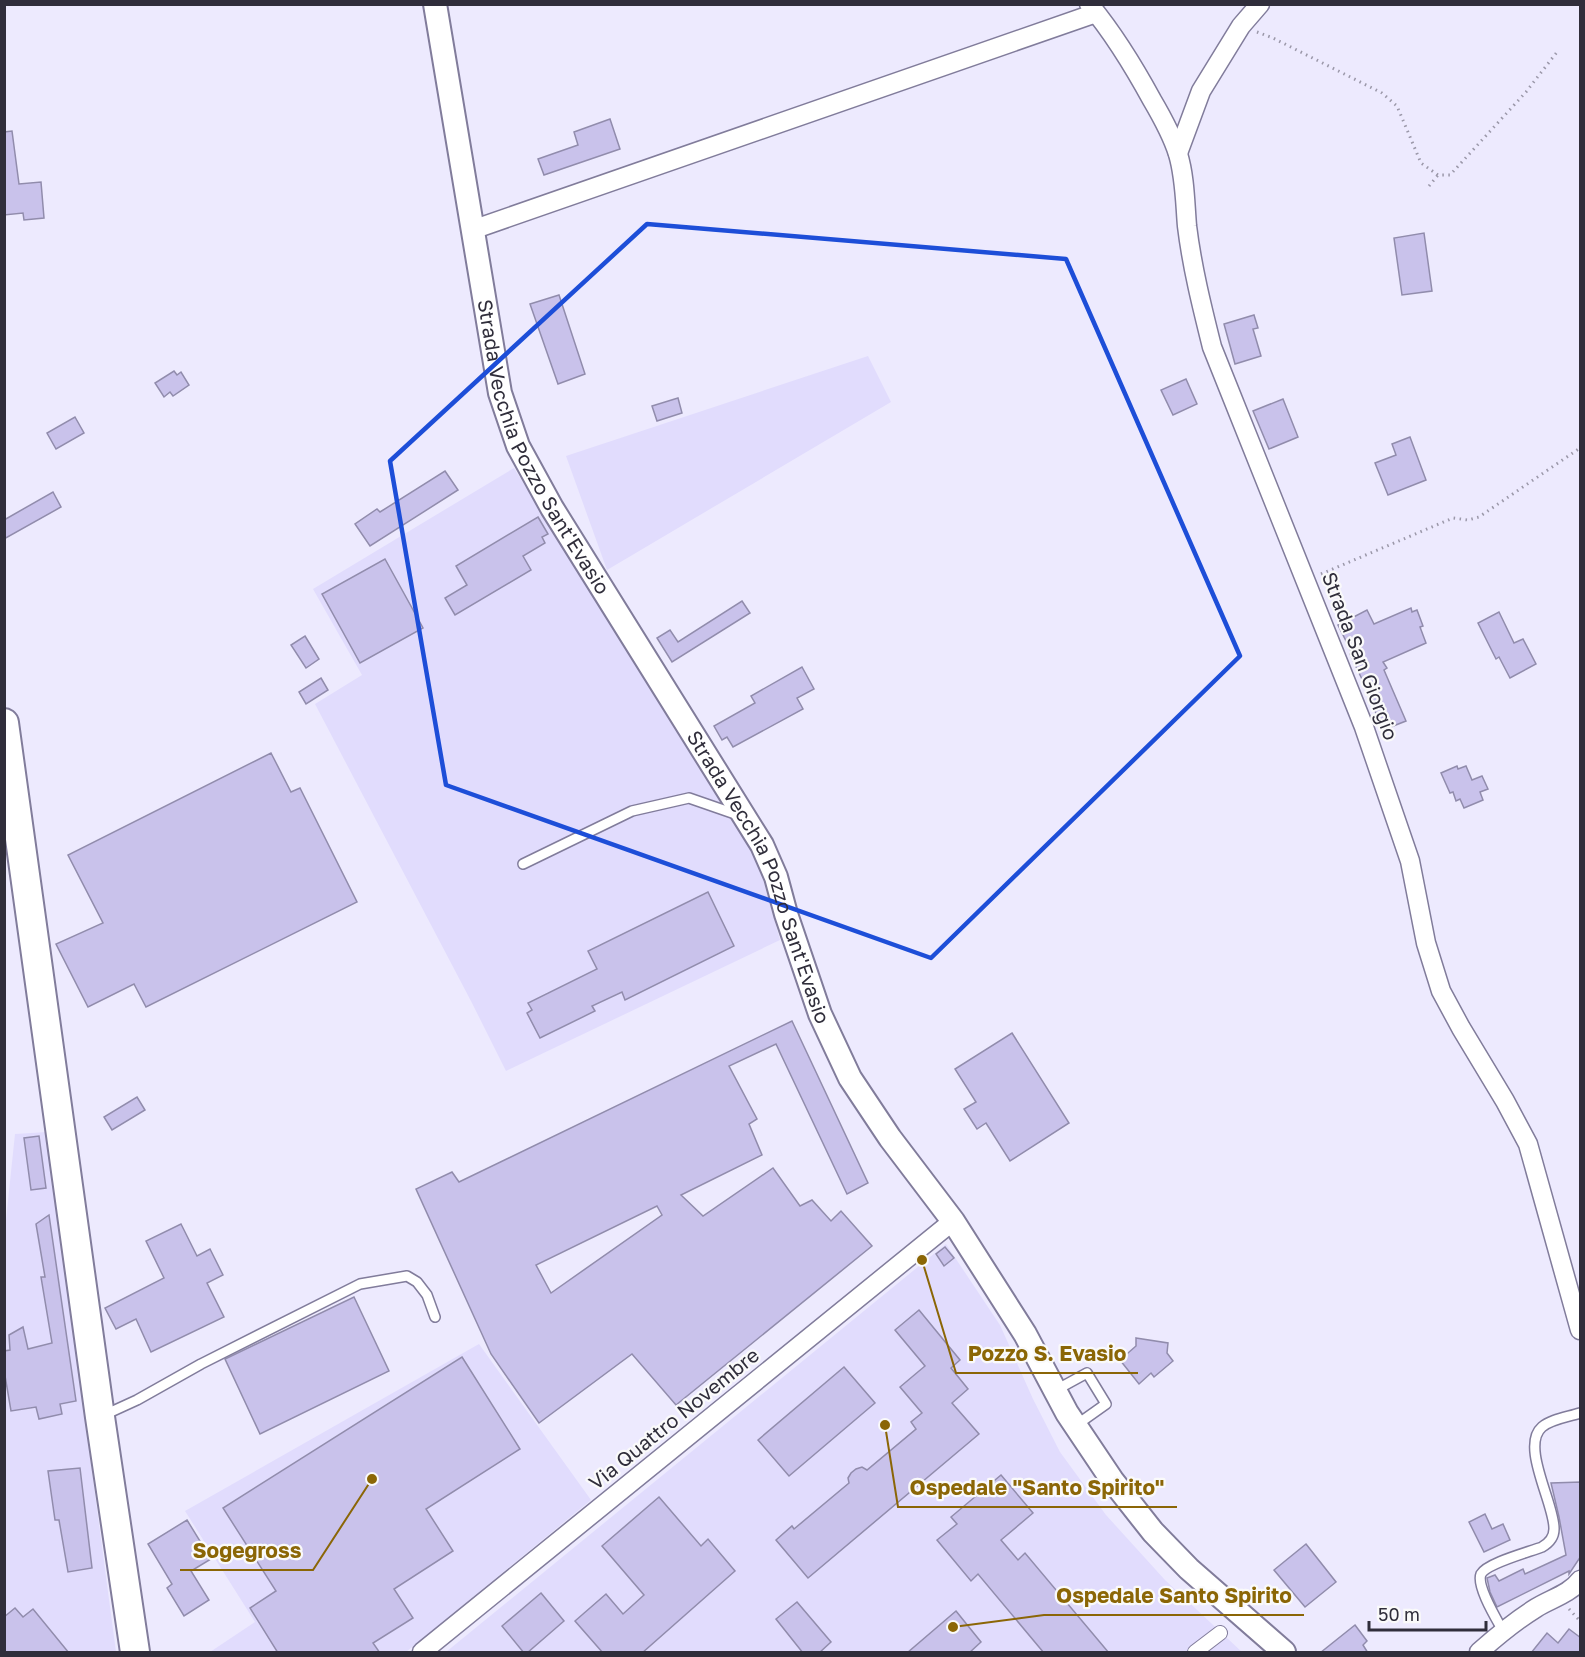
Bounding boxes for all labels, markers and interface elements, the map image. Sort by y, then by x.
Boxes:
street label: Strada Vecchia Pozzo Sant'Evasio [474,297,616,598]
street label: Strada San Giorgio [1318,568,1404,743]
street label: Strada Vecchia Pozzo Sant'Evasio [683,726,836,1027]
callout: Pozzo S. Evasio [956,1334,1138,1373]
text: Pozzo S. Evasio [968,1340,1126,1366]
street label: Via Quattro Novembre [583,1342,763,1494]
callout: Ospedale "Santo Spirito" [898,1468,1177,1507]
text: Ospedale "Santo Spirito" [910,1474,1164,1500]
callout: Sogegross [180,1531,313,1570]
text: Sogegross [193,1537,302,1563]
callout: Ospedale Santo Spirito [1044,1576,1304,1615]
text: Ospedale Santo Spirito [1056,1582,1292,1608]
scale bar [1369,1594,1486,1632]
text: 50 m [1378,1603,1420,1625]

